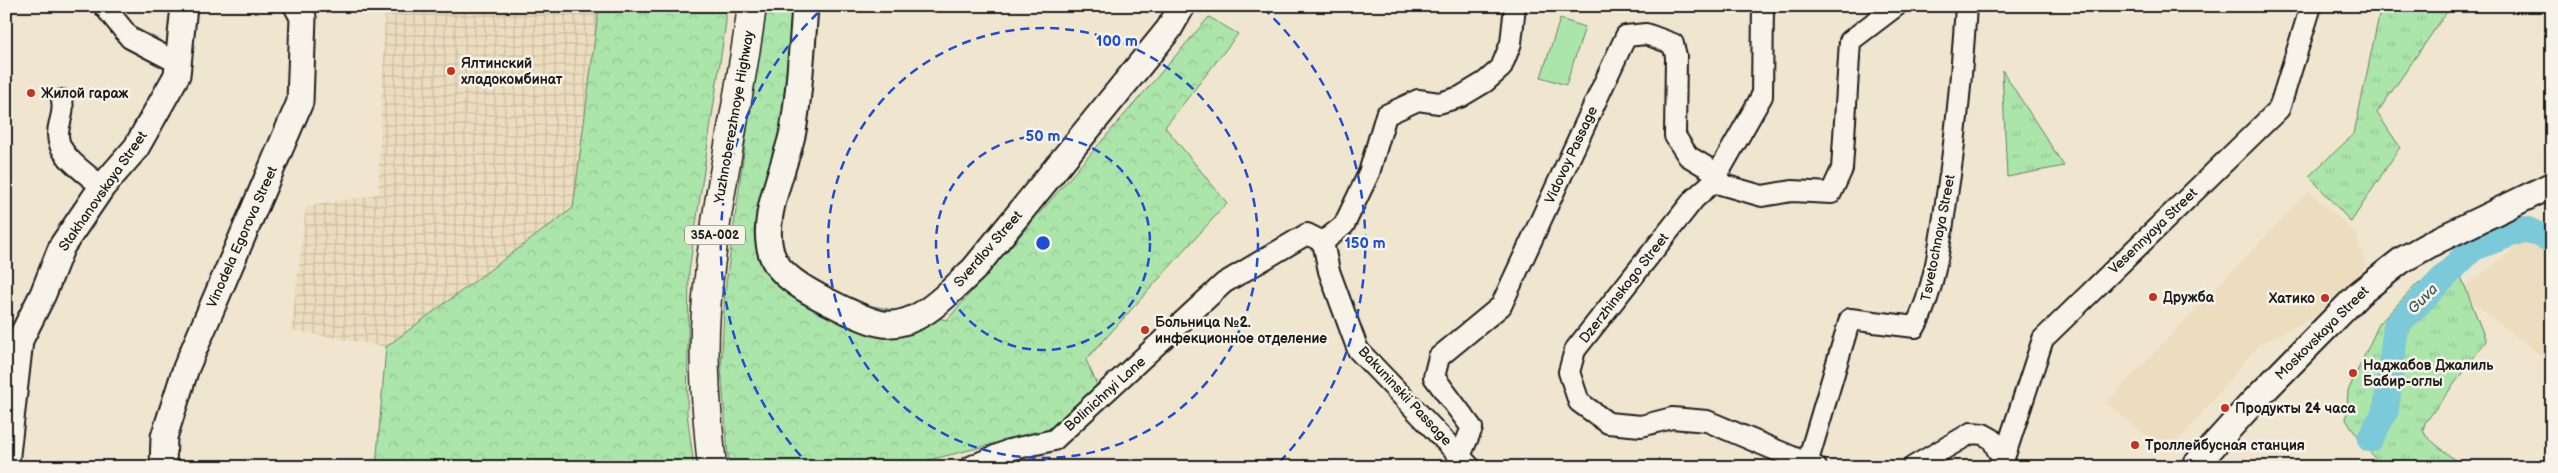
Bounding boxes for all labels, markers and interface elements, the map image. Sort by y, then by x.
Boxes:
street label: Yuzhnoberezhnoye Highway [710,29,758,206]
text: 100 m [1096,32,1138,51]
place label: Ялтинский хладокомбинат [461,55,563,88]
marker: Ялтинский хладокомбинат [445,65,457,77]
place label: Жилой гараж [41,85,129,102]
marker: Жилой гараж [25,87,37,99]
street label: Vidovoy Passage [1541,104,1601,206]
street label: Stakhanovskaya Street [55,127,151,254]
text: 50 m [1026,127,1061,146]
street label: Vinodela Egorova Street [203,163,281,310]
street label: Tsvetochnaya Street [1917,172,1959,303]
street label: Vesennyaya Street [2105,184,2201,278]
street label: Sverdlov Street [950,207,1026,291]
road number: 35А-002 [685,226,745,244]
street label: Dzerzhinskogo Street [1576,229,1673,346]
centre of rings [1034,234,1052,252]
text: 150 m [1344,234,1386,253]
water label: Guva [2404,280,2442,318]
street label: Moskovskaya Street [2272,282,2373,383]
place label: Дружба [2163,289,2215,306]
place label: Хатико [2268,290,2315,307]
marker: Дружба [2147,291,2159,303]
marker: Хатико [2319,292,2331,304]
place label: Больница №2. инфекционное отделение [1155,314,1327,347]
marker: Больница №2. инфекционное отделение [1139,324,1151,336]
street label: Bakuninskii Passage [1355,343,1455,449]
street label: Bolinichnyi Lane [1061,353,1149,435]
place label: Наджабов Джалиль Бабир-оглы [2363,357,2494,390]
marker: Наджабов Джалиль Бабир-оглы [2347,367,2359,379]
place label: Продукты 24 часа [2235,400,2356,417]
marker: Продукты 24 часа [2219,402,2231,414]
place label: Троллейбусная станция [2145,437,2305,454]
marker: Троллейбусная станция [2129,439,2141,451]

